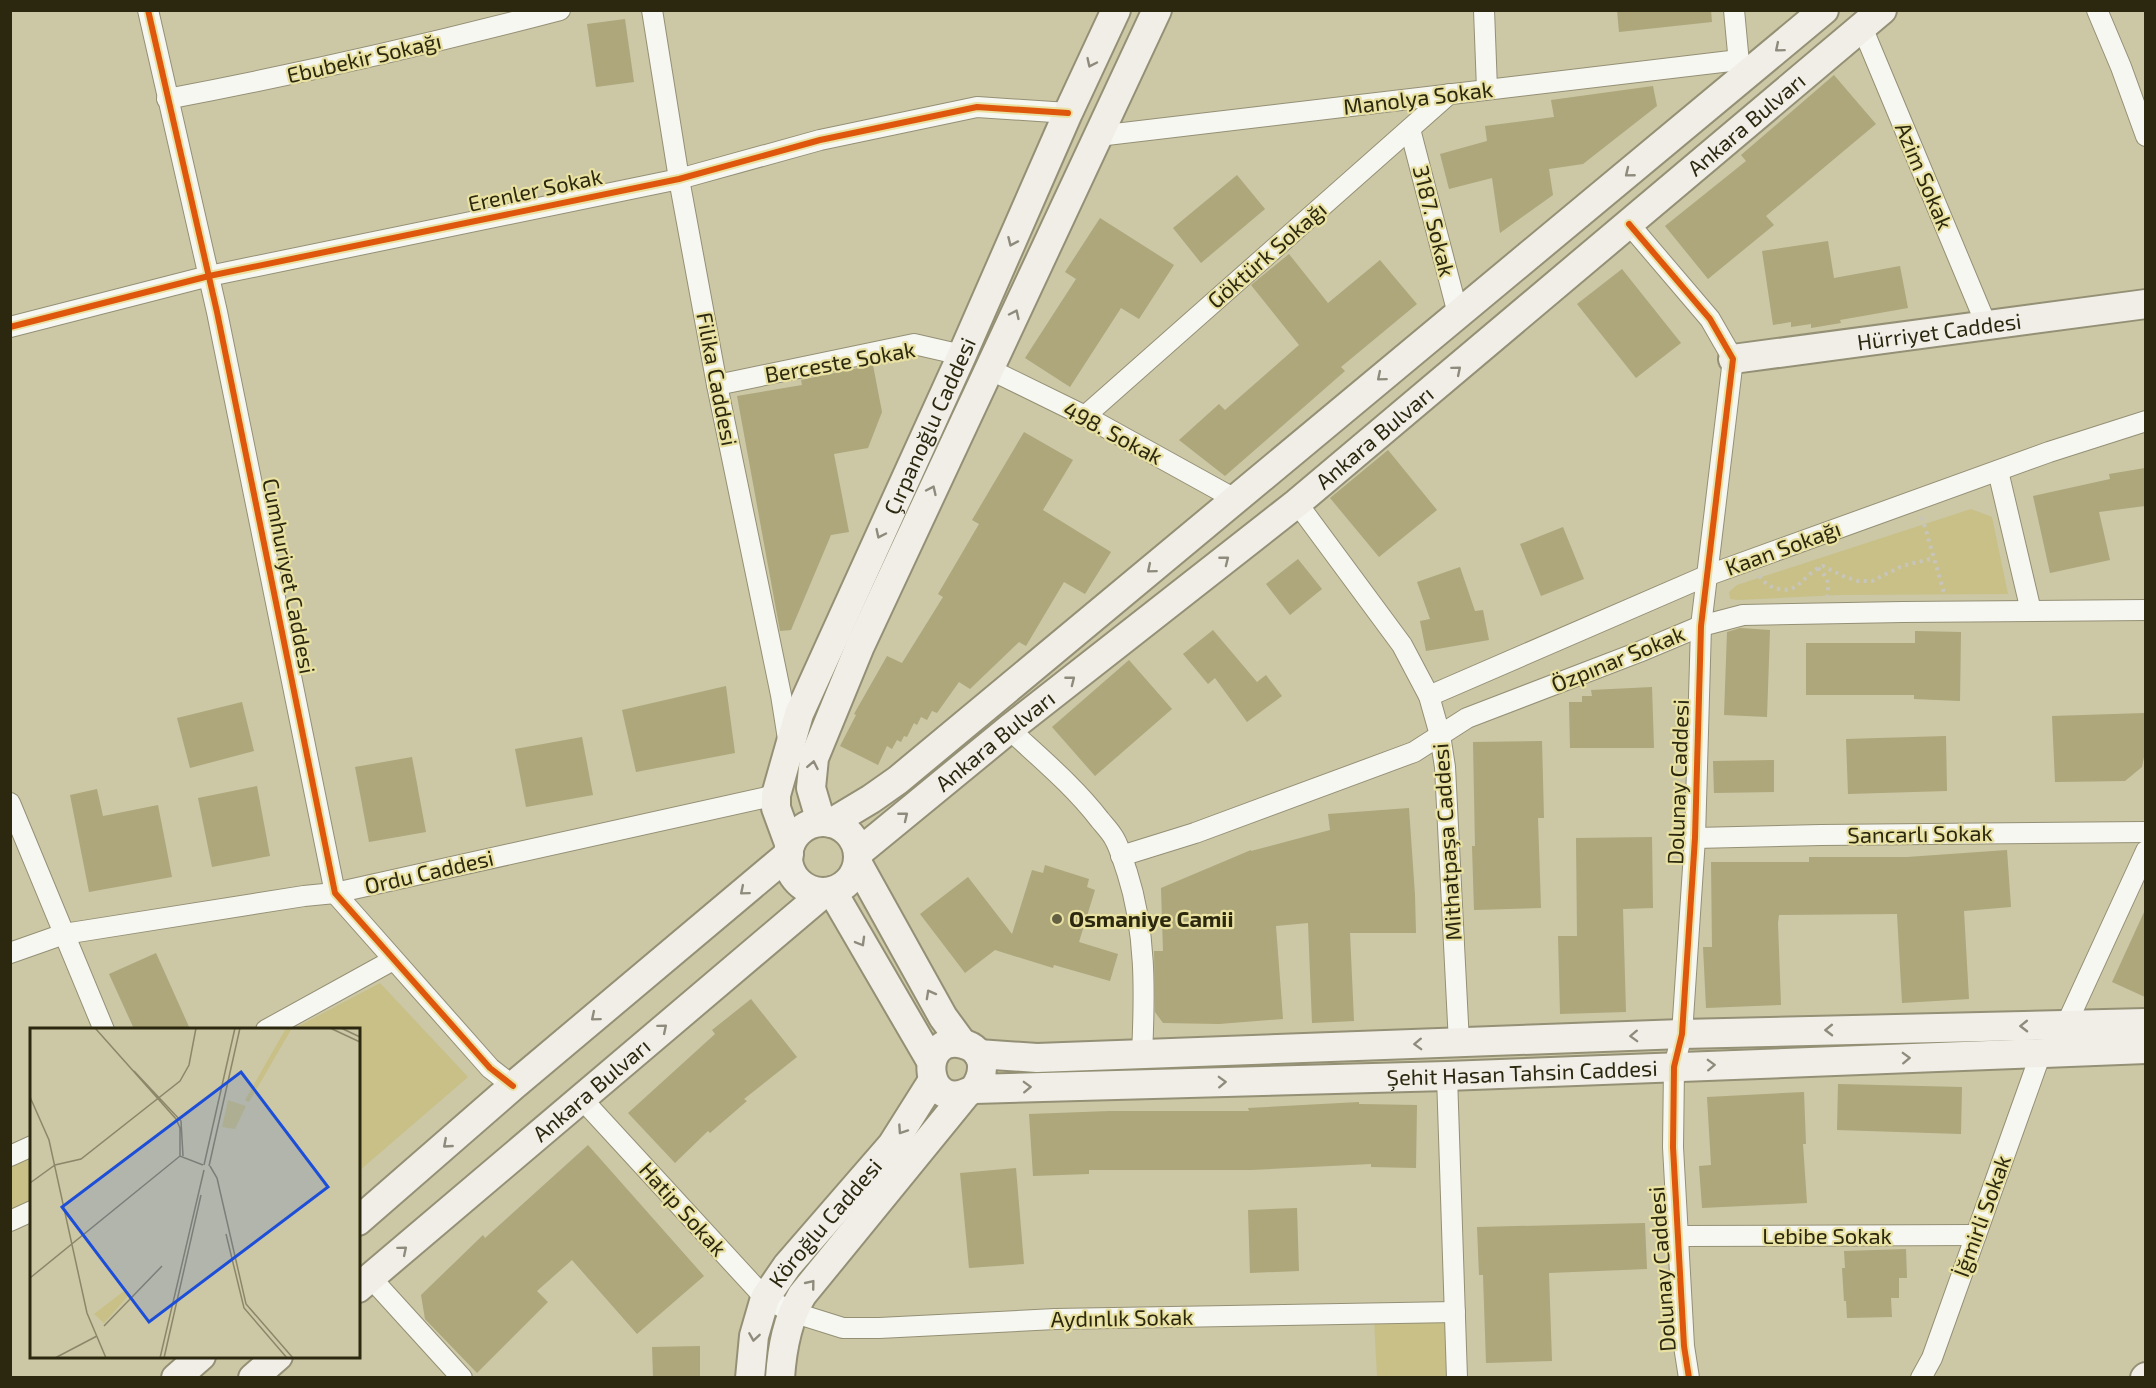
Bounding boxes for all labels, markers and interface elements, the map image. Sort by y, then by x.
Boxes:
street label: Ebubekir Sokağı [284,27,443,87]
one-way arrow [1775,41,1786,52]
one-way arrow [1087,57,1099,68]
street label: Ankara Bulvarı [1682,67,1810,181]
street label: Manolya Sokak [1342,75,1494,119]
street label: Azim Sokak [1891,118,1959,233]
street label: Erenler Sokak [465,162,604,216]
street label: 3187. Sokak [1409,162,1461,279]
one-way arrow [1625,165,1636,176]
street label: Göktürk Sokağı [1202,196,1331,313]
one-way arrow [1007,235,1019,246]
street label: Hürriyet Caddesi [1855,307,2023,354]
one-way arrow [1008,309,1020,320]
street label: Filika Caddesi [692,310,744,448]
street label: Çırpanoğlu Caddesi [877,333,980,519]
street label: Berceste Sokak [763,335,917,387]
one-way arrow [1450,366,1461,377]
one-way arrow [1377,370,1388,381]
street label: Ankara Bulvarı [1310,380,1438,494]
street label: 498. Sokak [1059,395,1168,469]
street label: Cumhuriyet Caddesi [258,476,322,676]
one-way arrow [925,486,937,497]
street label: Kaan Sokağı [1721,514,1844,580]
one-way arrow [876,528,888,539]
one-way arrow [1218,556,1229,567]
one-way arrow [1147,562,1158,573]
street label: Özpınar Sokak [1547,619,1688,697]
one-way arrow [1065,677,1076,688]
street label: Ankara Bulvarı [930,684,1059,796]
street label: Dolunay Caddesi [1661,699,1693,865]
street label: Mithatpaşa Caddesi [1426,742,1468,942]
one-way arrow [806,760,819,770]
one-way arrow [897,812,908,823]
street label: Sancarlı Sokak [1847,819,1993,847]
street label: Ordu Caddesi [362,844,496,898]
one-way arrow [740,884,751,895]
place label: Osmaniye Camii [1069,905,1233,932]
marker: Osmaniye Camii [1050,912,1064,926]
one-way arrow [854,936,866,946]
one-way arrow [926,990,937,1000]
one-way arrow [591,1009,602,1020]
one-way arrow [2020,1020,2029,1032]
one-way arrow [1825,1024,1834,1036]
one-way arrow [656,1025,667,1036]
inset map [30,1028,360,1358]
one-way arrow [1630,1029,1639,1042]
street label: Ankara Bulvarı [527,1032,655,1146]
one-way arrow [1414,1038,1423,1051]
one-way arrow [1901,1051,1910,1064]
street label: Şehit Hasan Tahsin Caddesi [1386,1054,1658,1092]
one-way arrow [1707,1059,1716,1072]
one-way arrow [1218,1076,1227,1088]
one-way arrow [1023,1081,1032,1094]
one-way arrow [898,1123,909,1134]
one-way arrow [443,1137,453,1148]
street label: İğmirli Sokak [1947,1151,2015,1280]
street label: Köroğlu Caddesi [762,1153,886,1292]
street label: Hatip Sokak [635,1156,733,1261]
street label: Dolunay Caddesi [1642,1186,1680,1352]
street label: Lebibe Sokak [1762,1222,1892,1248]
one-way arrow [396,1246,407,1257]
one-way arrow [803,1280,814,1291]
street label: Aydınlık Sokak [1050,1303,1194,1331]
one-way arrow [749,1333,761,1342]

